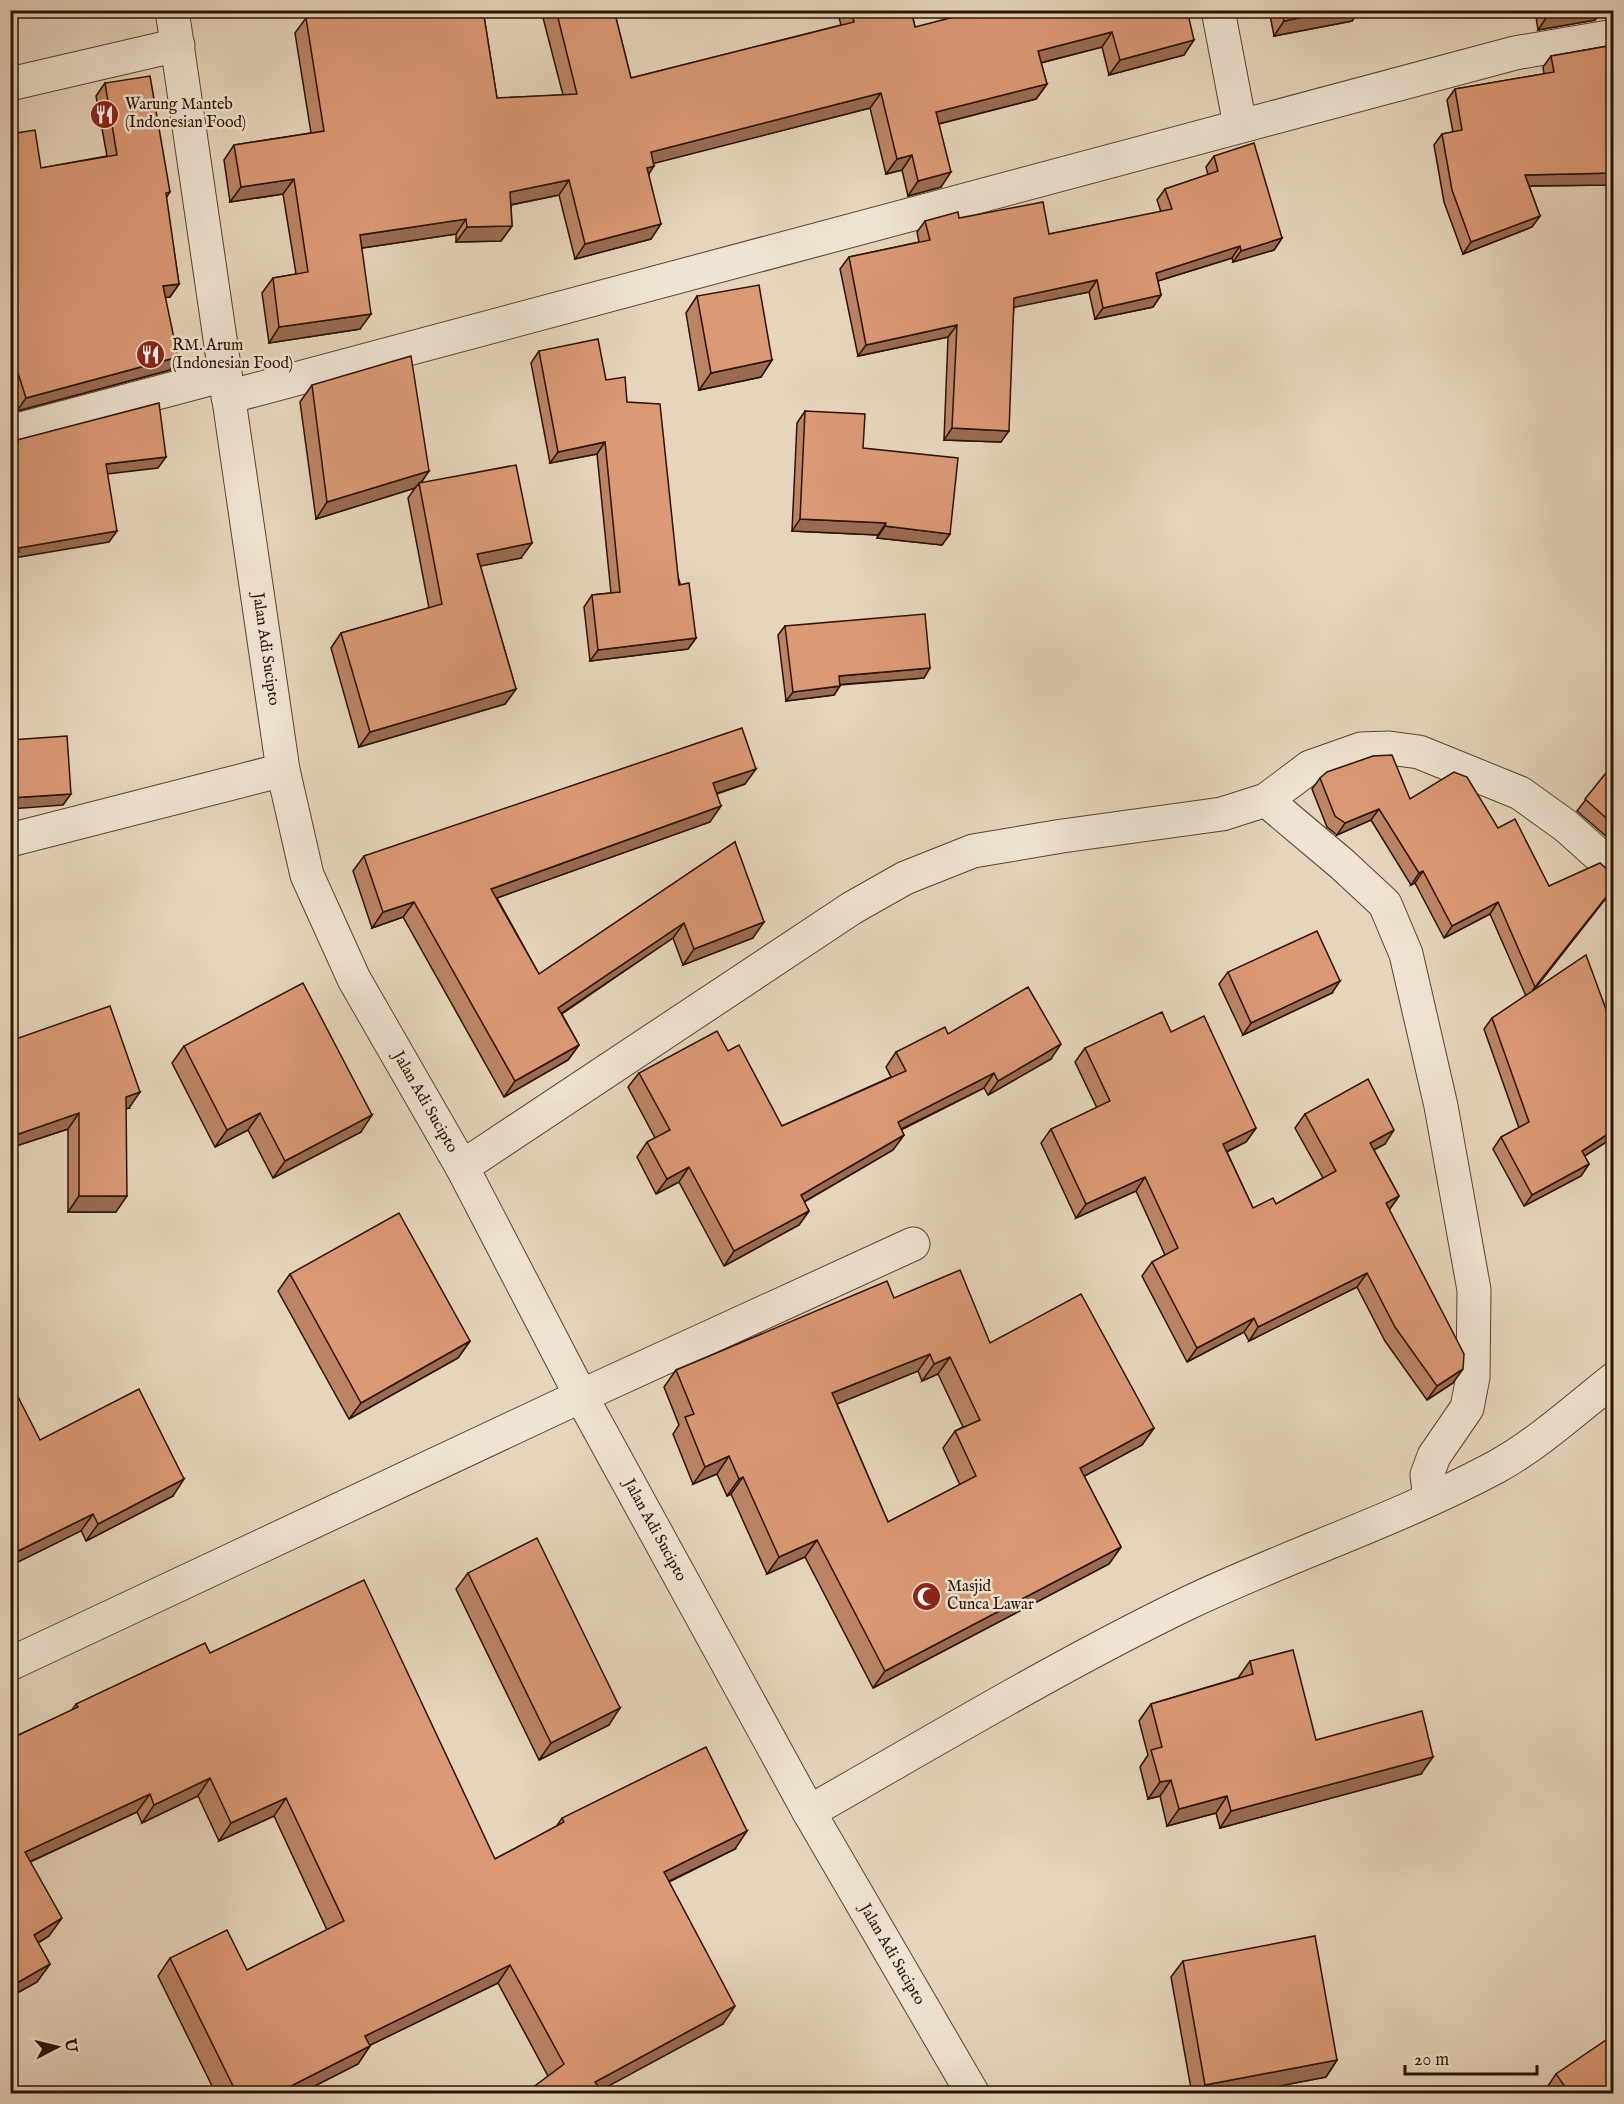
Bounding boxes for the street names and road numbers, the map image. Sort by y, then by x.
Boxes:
street label: Jalan Adi Sucipto [247,589,284,707]
street label: Jalan Adi Sucipto [387,1046,462,1157]
street label: Jalan Adi Sucipto [618,1474,691,1585]
street label: Jalan Adi Sucipto [854,1899,929,2009]

